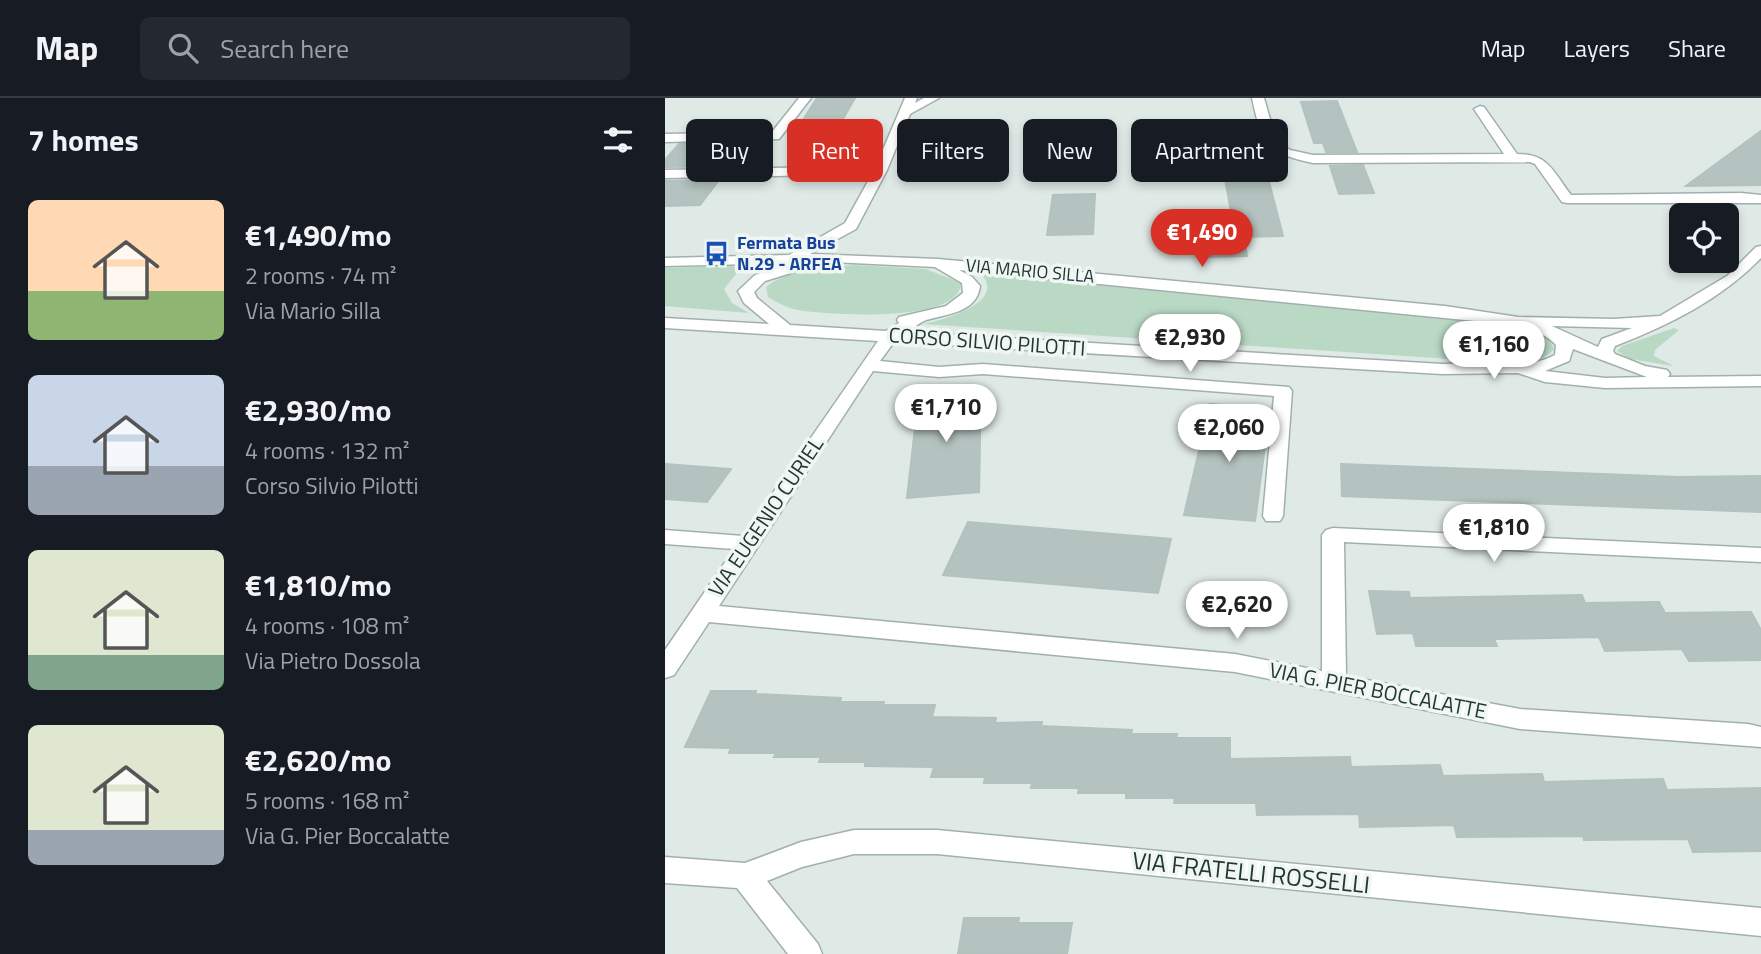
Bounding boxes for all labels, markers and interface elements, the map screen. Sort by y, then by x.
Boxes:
search box [140,17,630,80]
text: Map [35,23,98,73]
icon: search [164,29,202,67]
text: Search here [220,29,349,68]
text: Map [1481,30,1526,66]
text: Layers [1564,30,1630,66]
text: Share [1668,30,1726,66]
text: 7 homes [28,117,139,163]
chip: Buy [686,119,773,182]
chip: Rent [787,119,883,182]
chip: Filters [897,119,1009,182]
chip: New [1023,119,1117,182]
chip: Apartment [1131,119,1288,182]
icon: filters [599,121,637,159]
map controls [1669,203,1739,273]
button: locate [1669,203,1739,273]
pin: €1,490 [1145,209,1259,269]
text: €1,490/mo [245,212,391,258]
text: €1,490 [1167,214,1237,249]
icon: home [84,228,168,312]
place label: Fermata Bus N.29 - ARFEA [737,229,842,277]
bus stop icon: Fermata Bus N.29 - ARFEA [703,239,731,267]
street label: VIA MARIO SILLA [965,251,1096,290]
text: 2 rooms · 74 m² [245,258,396,293]
text: Via Mario Silla [245,293,381,328]
pin: €2,930 [1133,314,1247,374]
street label: CORSO SILVIO PILOTTI [888,318,1086,364]
text: €2,930 [1155,319,1225,354]
pin: €1,160 [1437,322,1551,381]
text: €1,160 [1459,326,1529,361]
pin: €1,710 [889,384,1003,444]
text: €2,930/mo [245,387,391,433]
text: €1,710 [911,389,981,424]
icon: home [84,403,168,487]
pin: €2,060 [1172,404,1286,464]
text: €2,060 [1194,409,1264,444]
street label: VIA EUGENIO CURIEL [700,430,831,603]
text: 4 rooms · 132 m² [245,433,409,468]
text: Corso Silvio Pilotti [245,468,419,503]
pin: €1,810 [1437,504,1551,564]
text: €1,810 [1459,509,1529,544]
text: €1,810/mo [245,562,391,608]
icon: home [84,578,168,662]
pin: €2,620 [1180,582,1294,641]
text: €2,620 [1202,586,1272,621]
text: 4 rooms · 108 m² [245,608,409,643]
text: Via Pietro Dossola [245,643,421,678]
street label: VIA G. PIER BOCCALATTE [1267,653,1490,727]
text: €2,620/mo [245,737,391,783]
icon: home [84,753,168,837]
text: 5 rooms · 168 m² [245,783,409,818]
text: Via G. Pier Boccalatte [245,818,450,853]
street label: VIA FRATELLI ROSSELLI [1130,842,1372,902]

